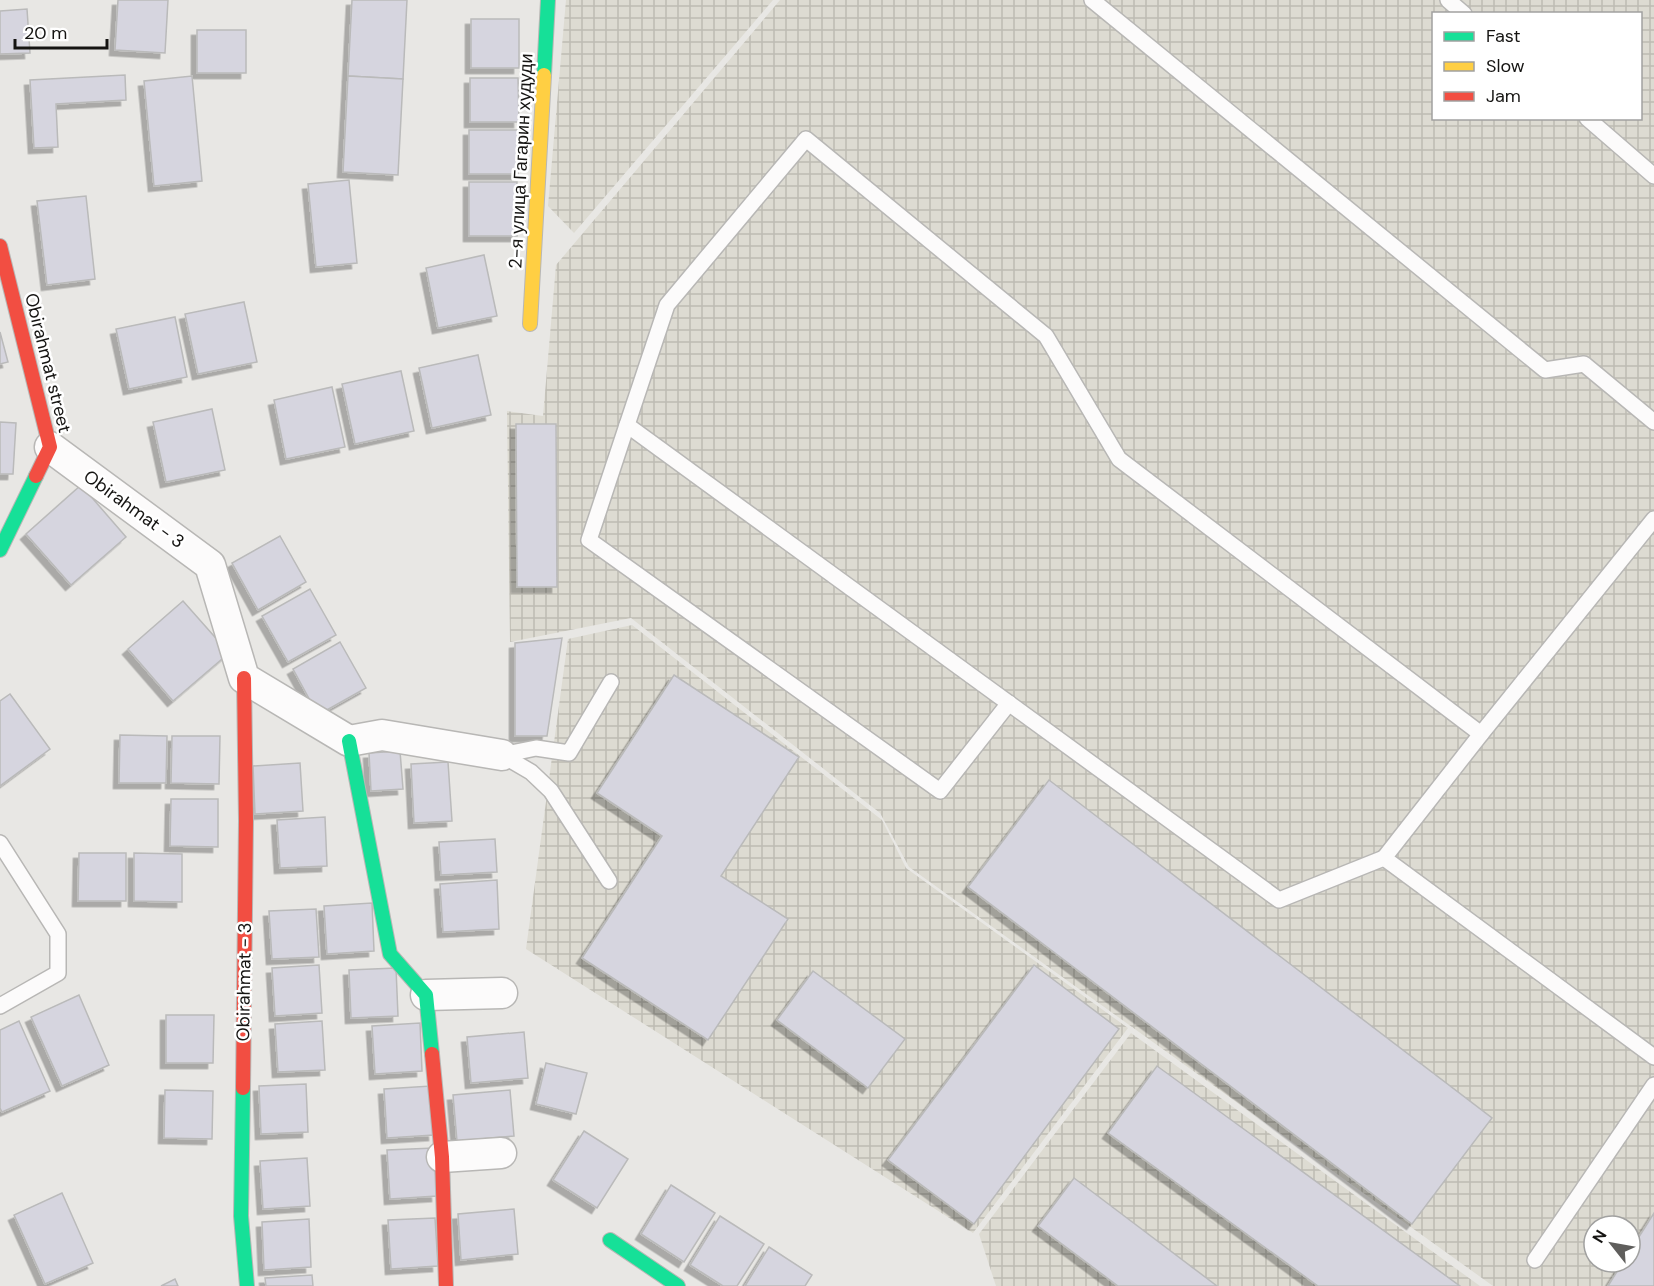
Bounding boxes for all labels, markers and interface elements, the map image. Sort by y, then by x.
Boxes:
scale bar [15,12,106,50]
legend [1432,12,1642,120]
text: 20 m [24,21,67,45]
text: Fast [1486,24,1521,48]
street label: 2-я улица Гагарин худуди [503,53,539,269]
text: Slow [1486,54,1525,78]
text: Jam [1486,84,1521,108]
street label: Obirahmat street [19,291,77,435]
street label: Obirahmat - 3 [79,464,189,554]
street label: Obirahmat - 3 [231,922,257,1042]
north arrow [1582,1214,1642,1274]
text: N [1588,1226,1612,1247]

